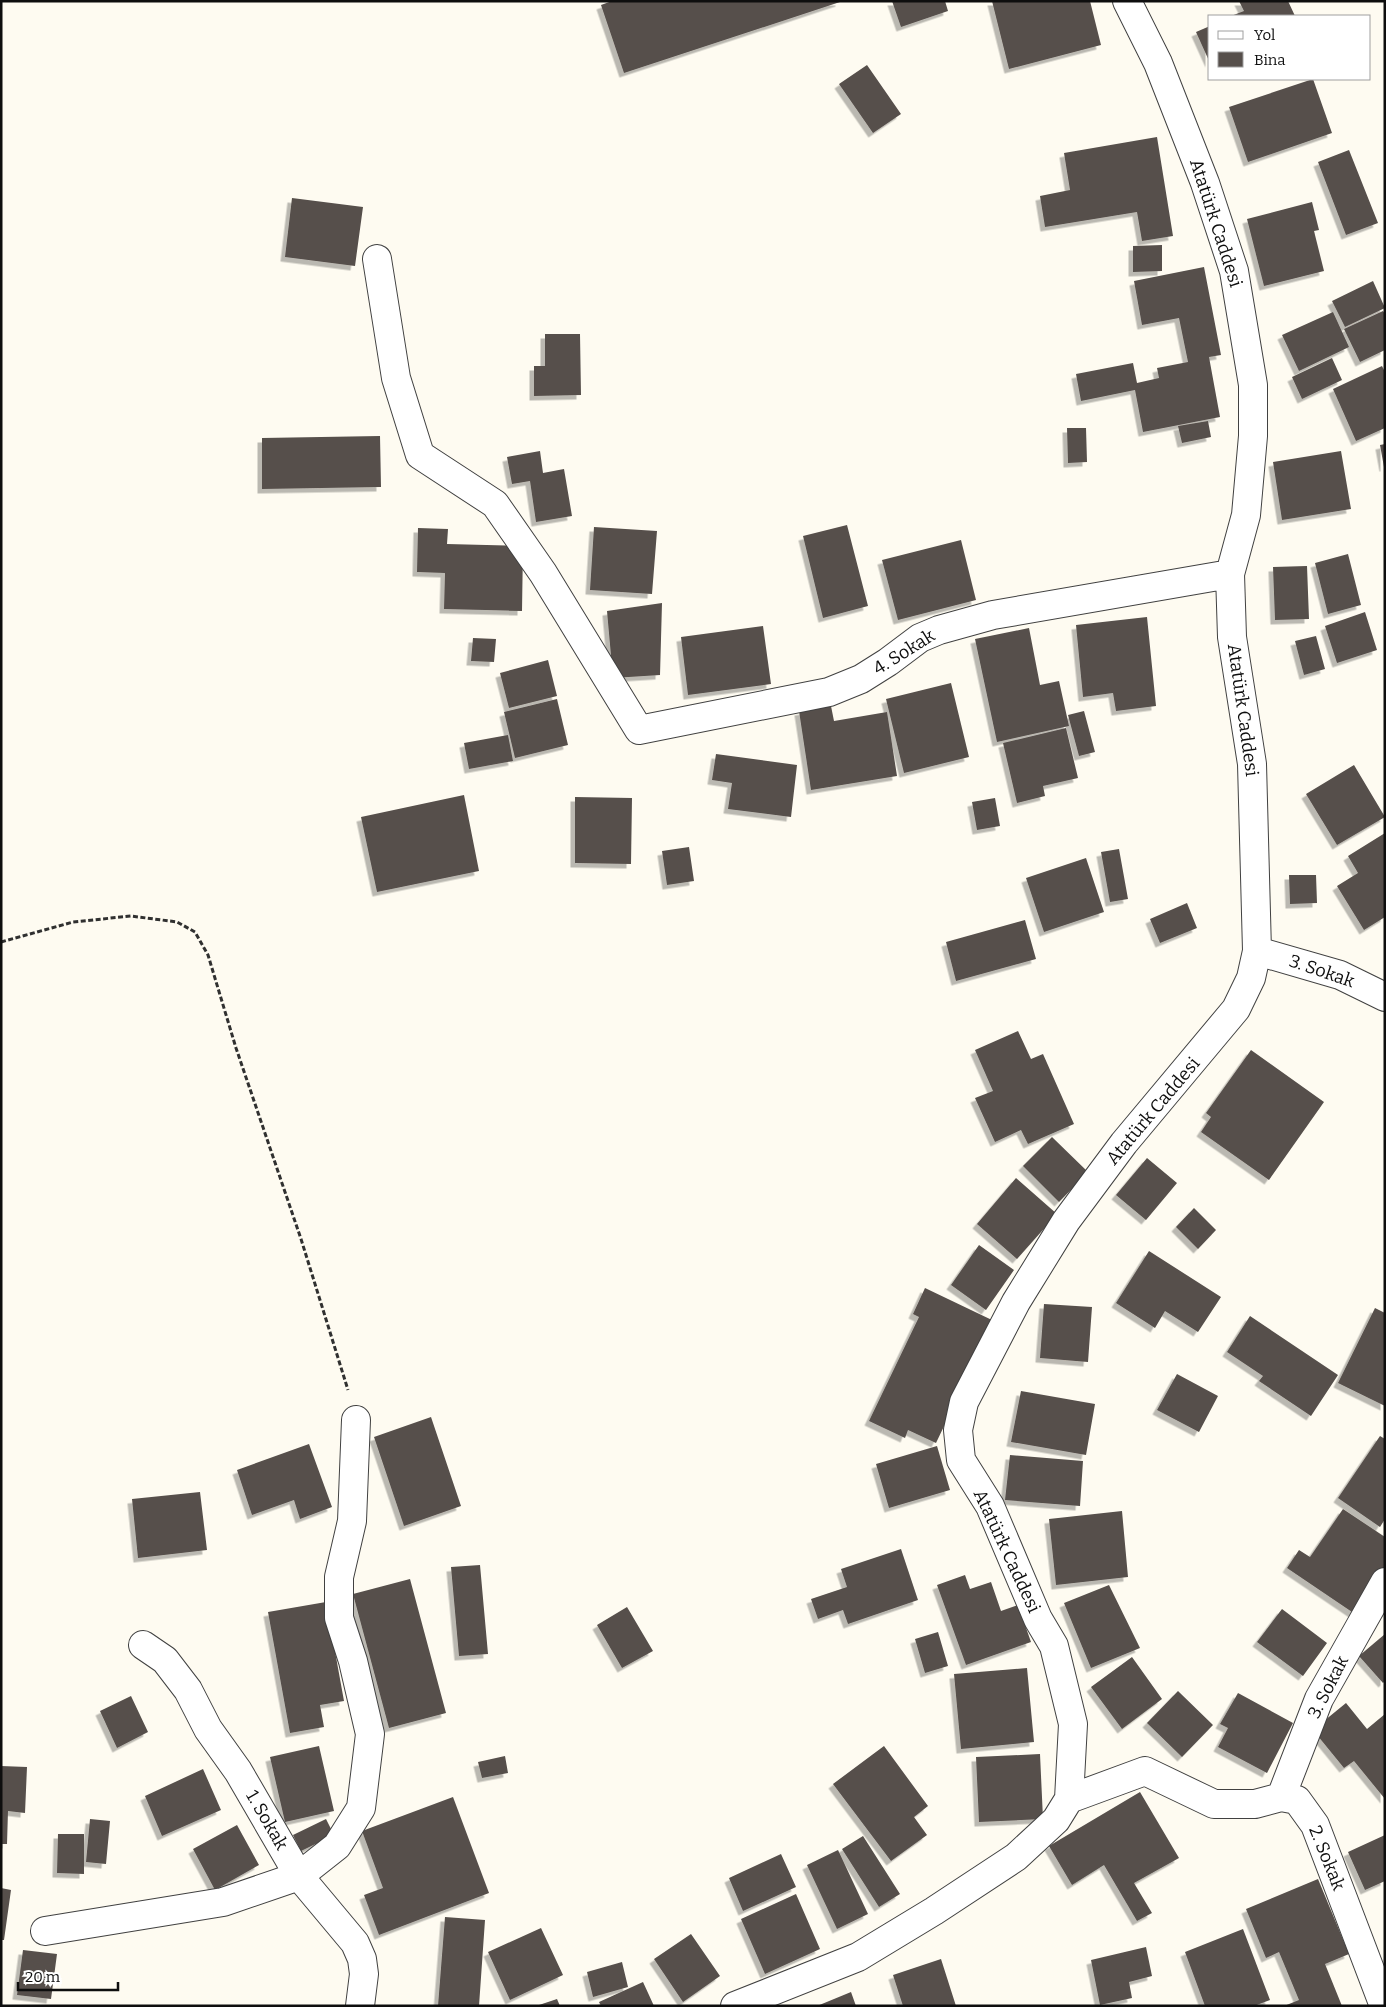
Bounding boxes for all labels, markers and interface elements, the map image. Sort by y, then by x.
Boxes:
legend [1208,15,1371,80]
text: Yol [1254,26,1275,44]
text: Bina [1254,51,1286,69]
street label: Atatürk Caddesi [1185,156,1247,290]
street label: 4. Sokak [869,624,940,679]
street label: Atatürk Caddesi [1223,642,1263,778]
street label: 3. Sokak [1286,950,1358,993]
street label: Atatürk Caddesi [1102,1053,1204,1169]
street label: Atatürk Caddesi [969,1486,1045,1616]
street label: 3. Sokak [1303,1651,1353,1722]
street label: 1. Sokak [241,1786,293,1855]
street label: 2. Sokak [1304,1822,1350,1894]
scale bar [18,1960,118,1992]
text: 20 m [25,1968,61,1986]

